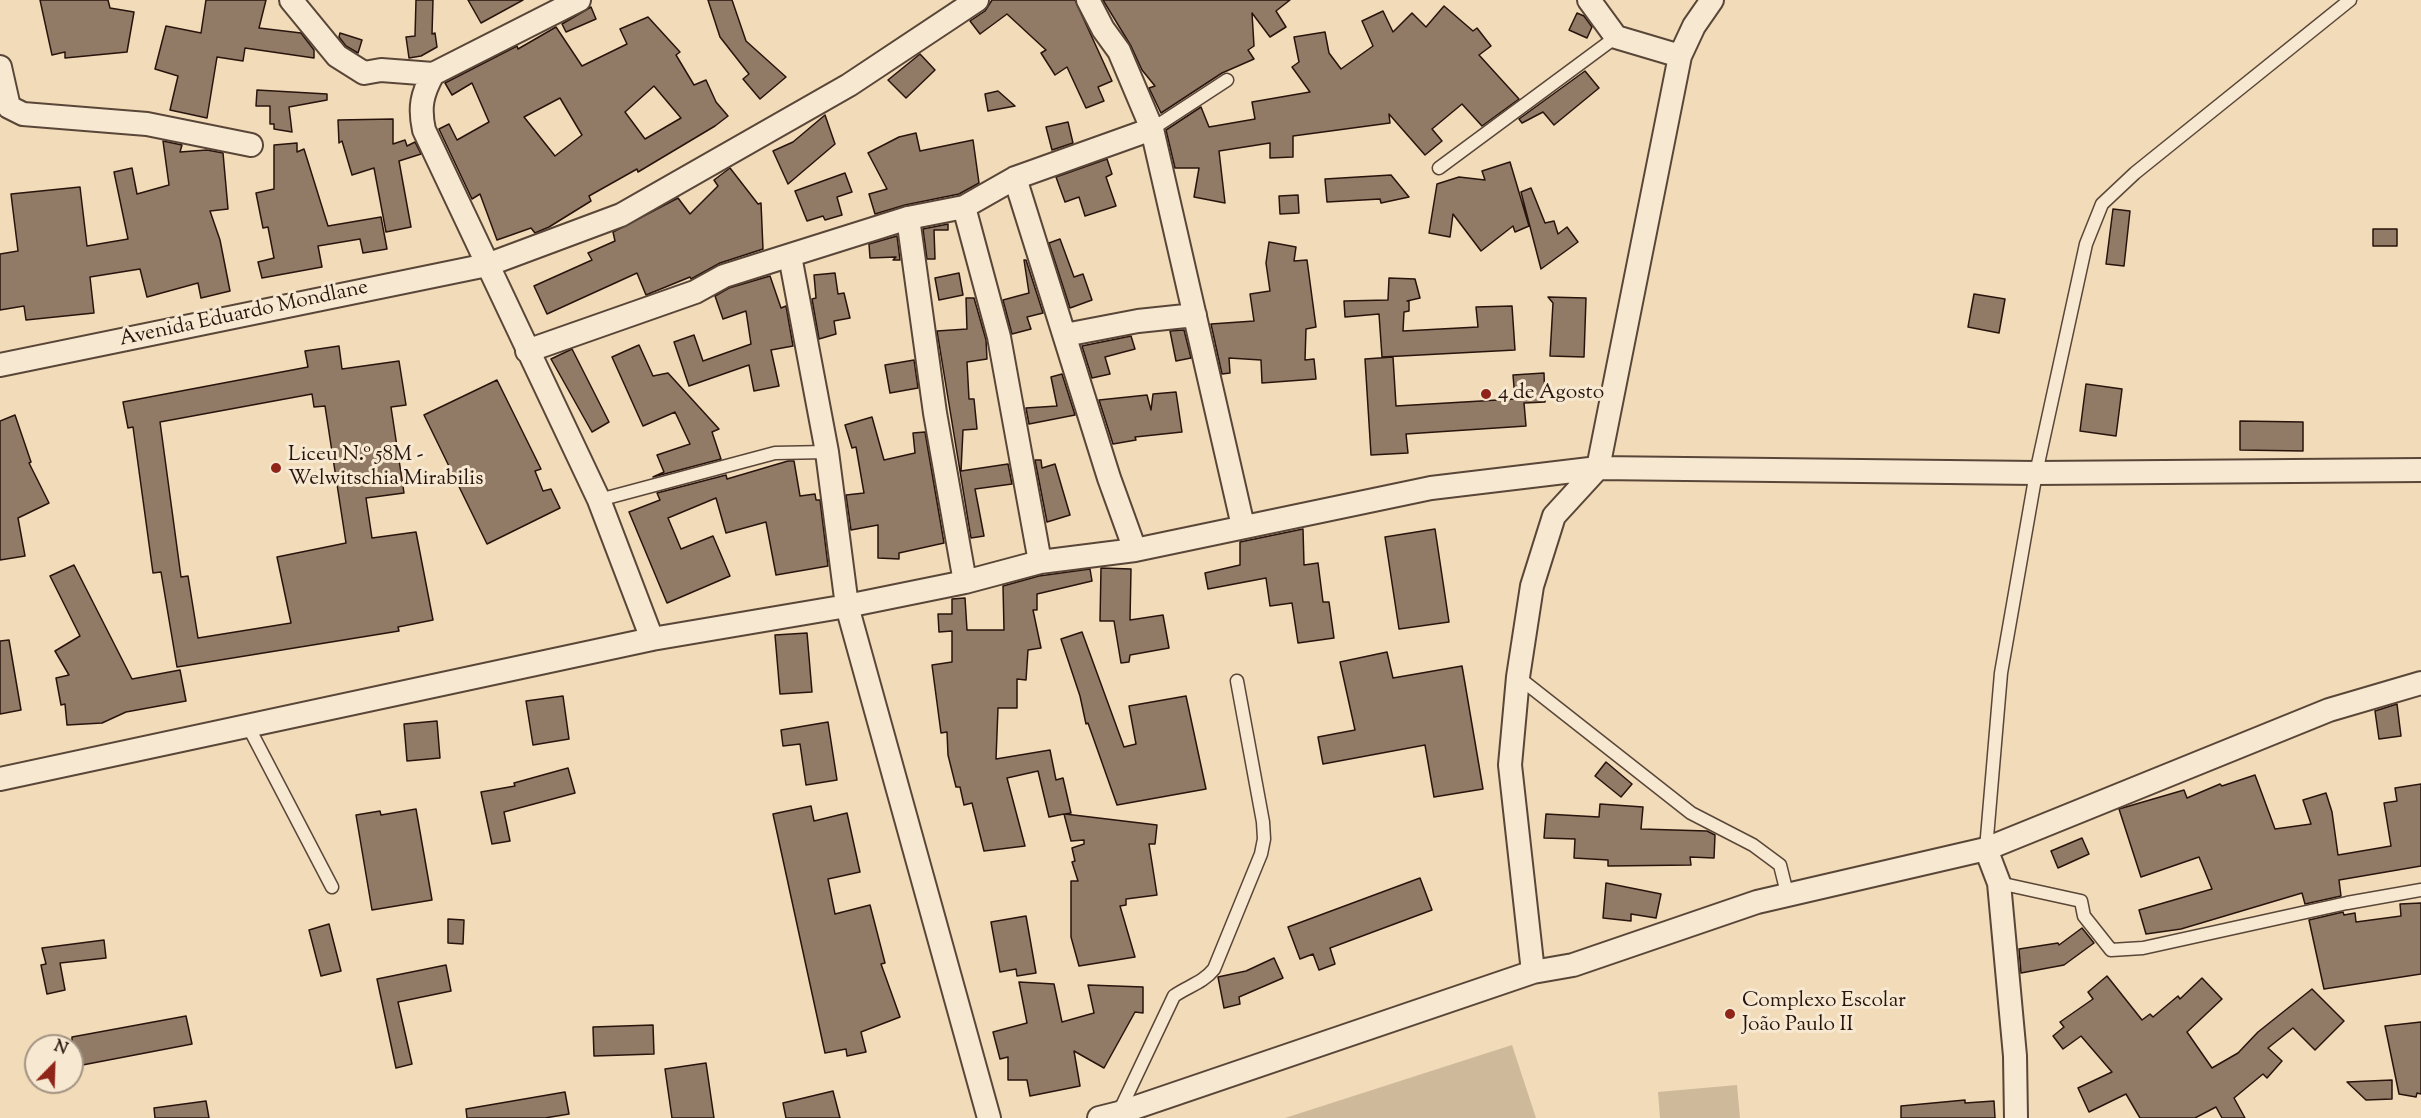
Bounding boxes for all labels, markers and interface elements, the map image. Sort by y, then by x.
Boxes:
street label: Avenida Eduardo Mondlane [117,276,371,354]
place label: 4 de Agosto [1498,381,1604,407]
marker: 4 de Agosto [1479,387,1493,401]
place label: Liceu N.º 58M - Welwitschia Mirabilis [288,443,483,493]
marker: Liceu N.º 58M - Welwitschia Mirabilis [269,461,283,475]
place label: Complexo Escolar João Paulo II [1742,989,1906,1039]
marker: Complexo Escolar João Paulo II [1723,1007,1737,1021]
north arrow [24,1034,84,1094]
text: N [50,1036,71,1062]

